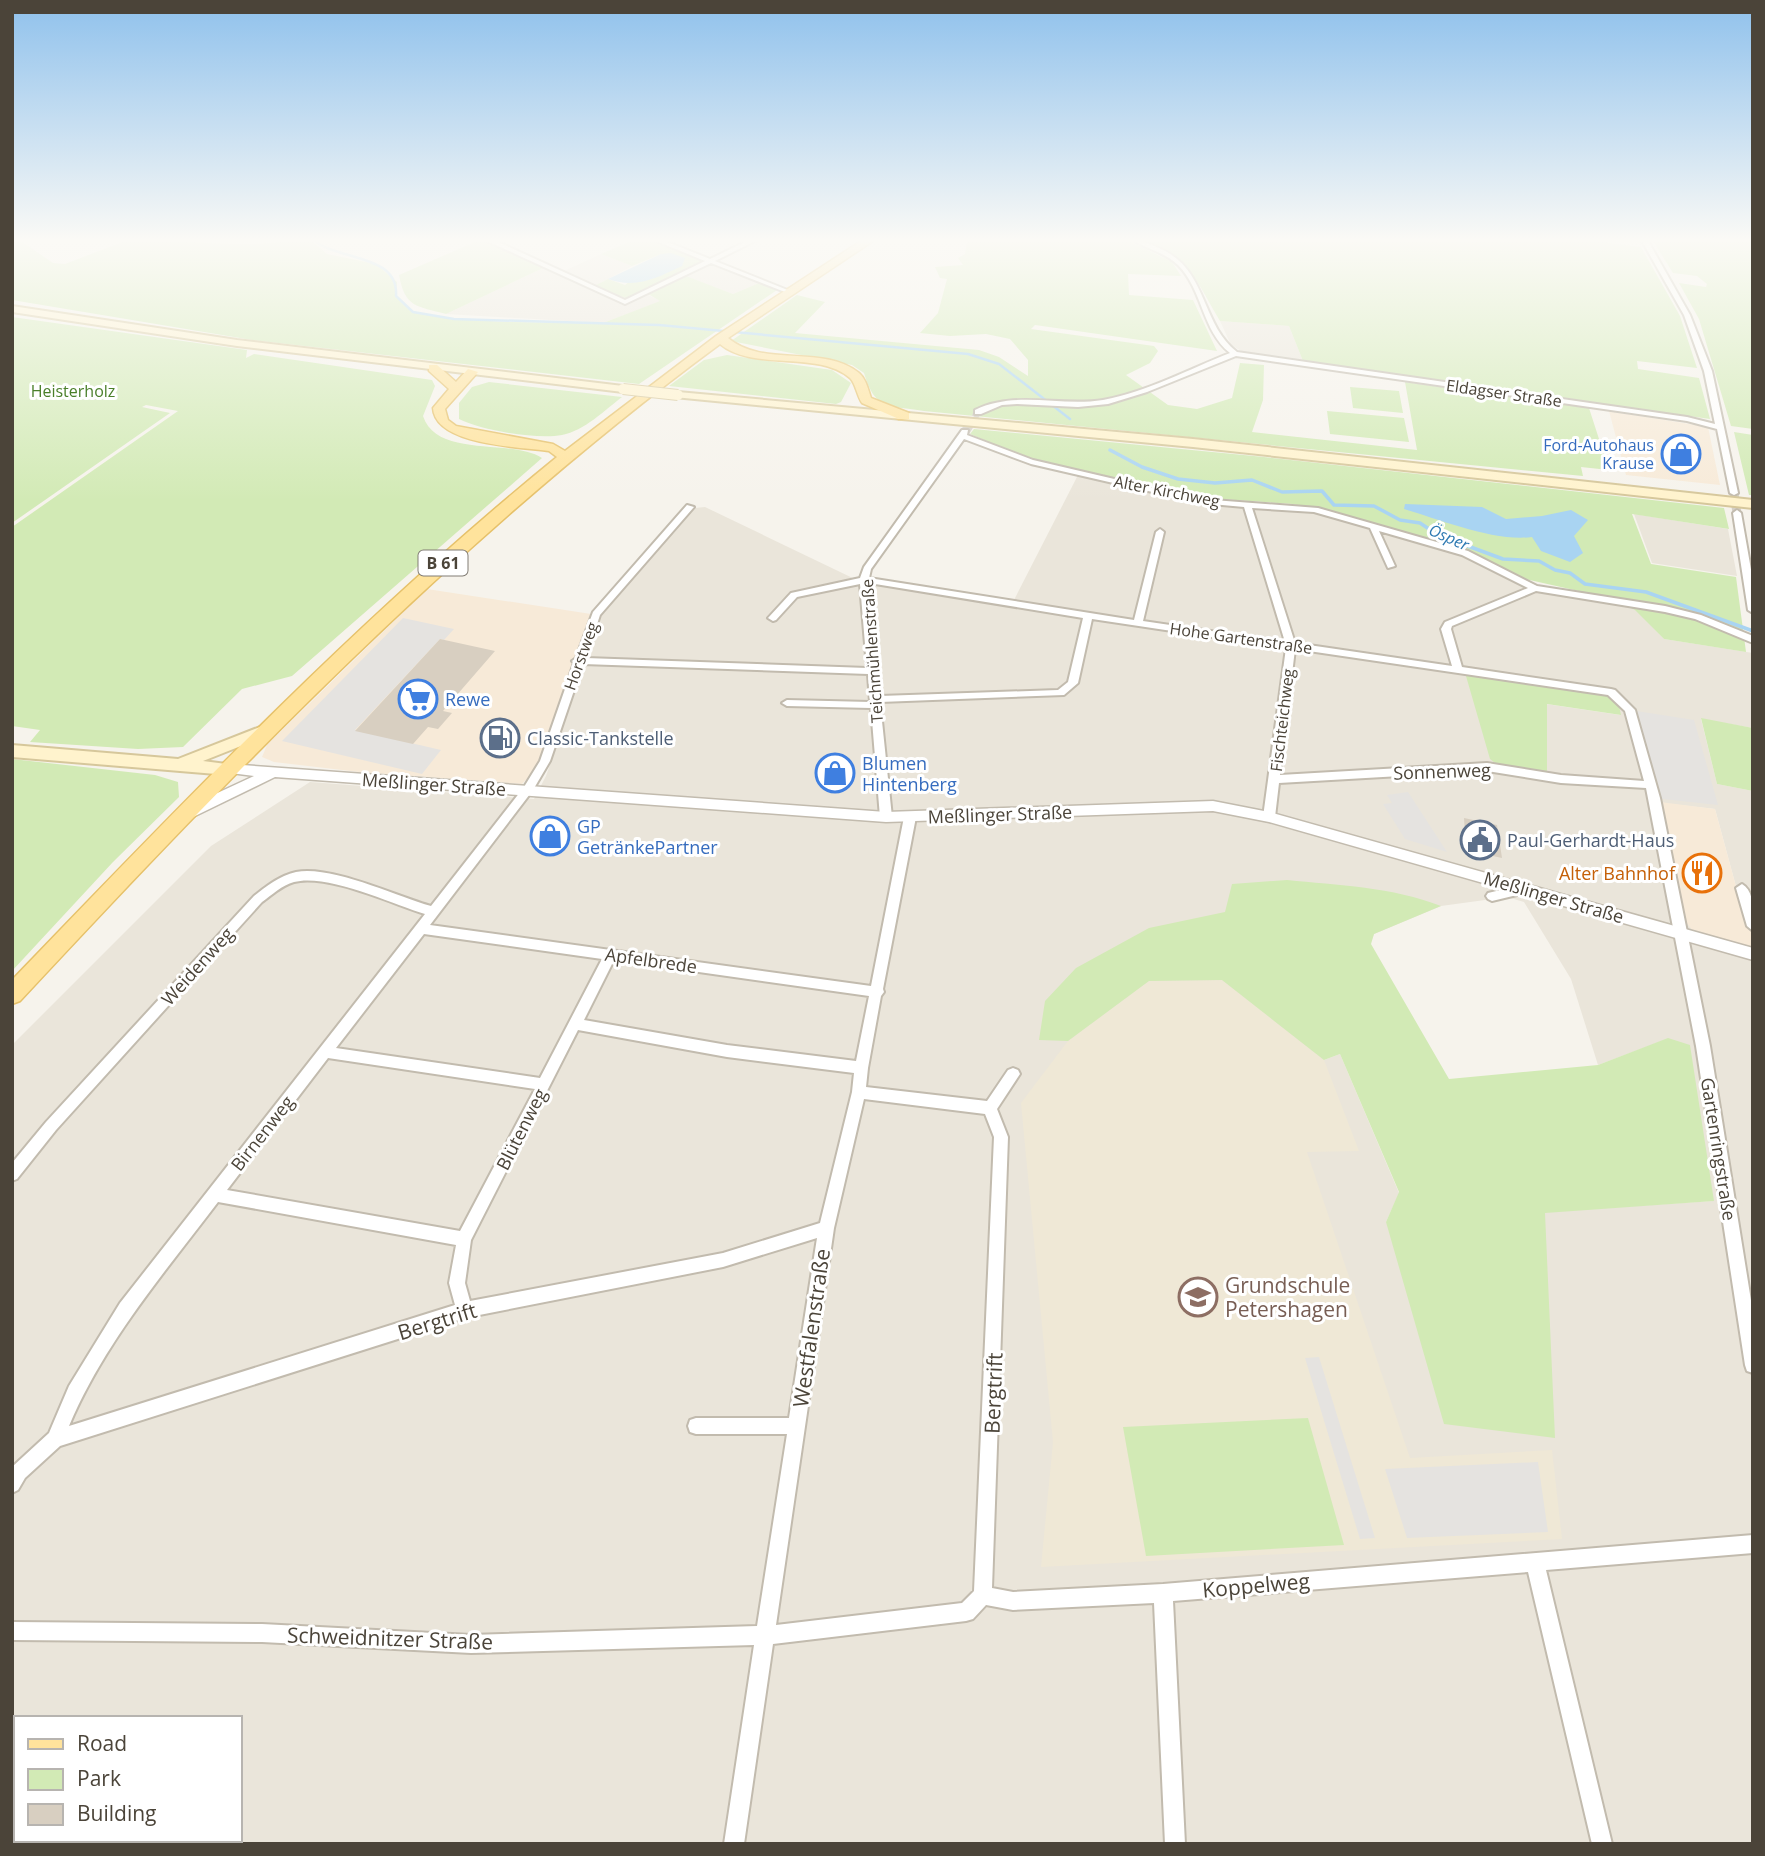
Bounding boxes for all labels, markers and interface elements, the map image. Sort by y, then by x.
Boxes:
street label: Eldagser Straße [1445,374,1563,412]
park label: Heisterholz [31,380,115,402]
shop icon: Ford-Autohaus Krause [1660,433,1702,475]
place label: Ford-Autohaus Krause [1543,434,1654,474]
street label: Alter Kirchweg [1112,470,1222,512]
water label: Ösper [1425,518,1473,556]
road number: B 61 [418,550,467,576]
street label: Teichmühlenstraße [856,578,888,724]
street label: Hohe Gartenstraße [1168,617,1314,659]
street label: Horstweg [558,618,604,693]
street label: Fischteichweg [1265,667,1299,773]
supermarket icon: Rewe [397,678,439,720]
place label: Rewe [445,687,490,711]
fuel station icon: Classic-Tankstelle [479,717,521,759]
place label: Classic-Tankstelle [527,726,674,750]
place label: Blumen Hintenberg [862,751,957,796]
shop icon: Blumen Hintenberg [814,752,856,794]
street label: Sonnenweg [1393,757,1491,785]
street label: Meßlinger Straße [361,767,507,801]
street label: Meßlinger Straße [927,799,1073,829]
place label: GP GetränkePartner [577,814,718,859]
shop icon: GP GetränkePartner [529,815,571,857]
public building icon: Paul-Gerhardt-Haus [1459,819,1501,861]
place label: Paul-Gerhardt-Haus [1507,828,1674,852]
restaurant icon: Alter Bahnhof [1681,852,1723,894]
place label: Alter Bahnhof [1559,861,1676,885]
street label: Meßlinger Straße [1481,866,1627,928]
street label: Weidenweg [156,922,239,1010]
street label: Apfelbrede [603,942,699,978]
street label: Gartenringstraße [1696,1076,1742,1222]
street label: Blütenweg [490,1084,552,1174]
street label: Birnenweg [225,1090,299,1176]
street label: Westfalenstraße [786,1247,836,1409]
place label: Grundschule Petershagen [1225,1271,1350,1323]
school or university icon: Grundschule Petershagen [1177,1276,1219,1318]
street label: Bergtrift [394,1296,480,1346]
street label: Bergtrift [978,1352,1008,1434]
street label: Koppelweg [1201,1566,1311,1604]
street label: Schweidnitzer Straße [287,1620,493,1656]
legend [14,1716,242,1842]
text: Road [77,1729,127,1757]
text: Park [77,1764,121,1792]
text: Building [77,1799,156,1827]

